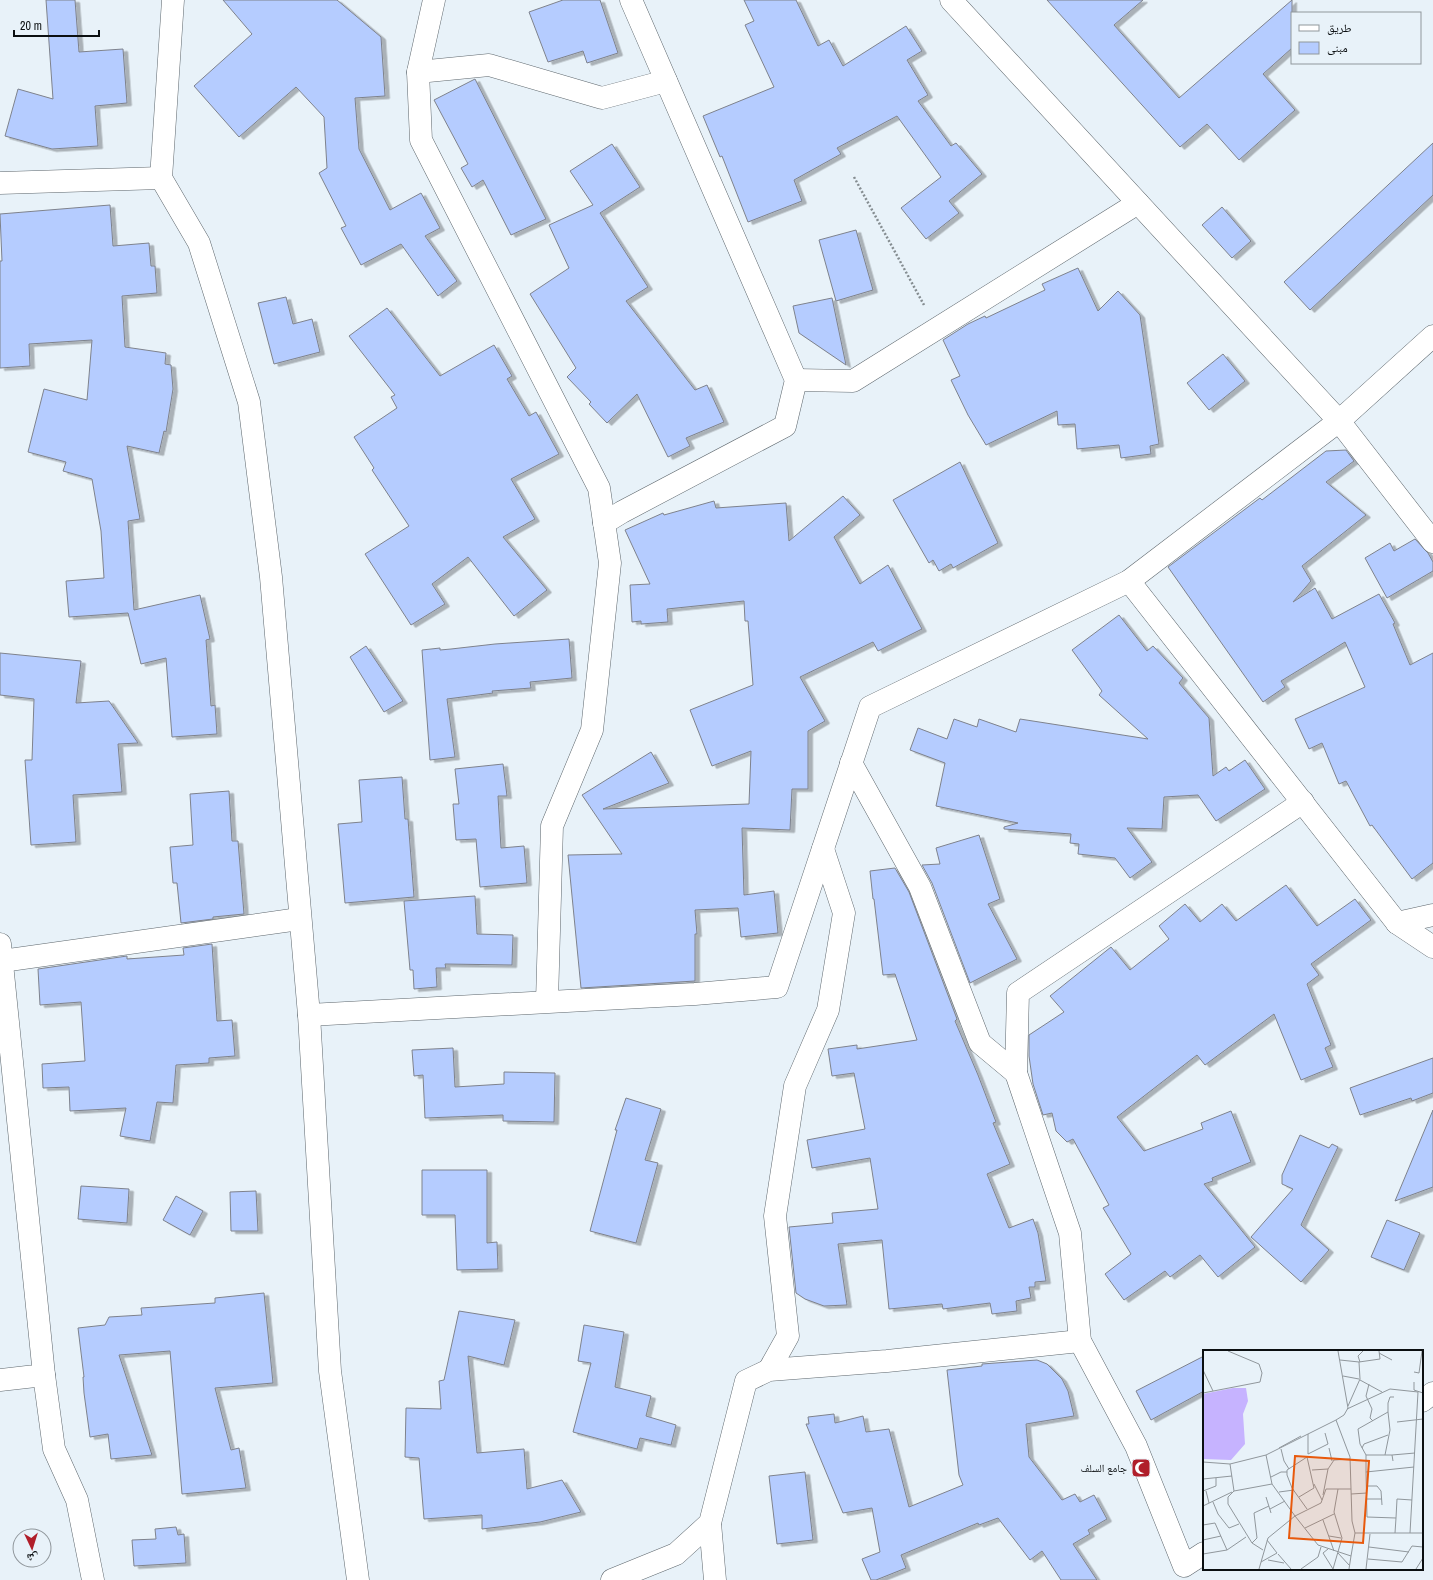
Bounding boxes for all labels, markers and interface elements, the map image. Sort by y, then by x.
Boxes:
scale bar [14,12,99,38]
legend [1291,12,1421,64]
text: 20 m [20,18,42,34]
text: طريق [1327,20,1352,36]
text: مبنى [1327,40,1348,56]
inset map [1203,1350,1423,1570]
mosque icon: جامع السلف [1130,1457,1152,1479]
place label: جامع السلف [1081,1461,1127,1475]
north arrow [12,1528,52,1568]
text: ش [26,1550,39,1565]

